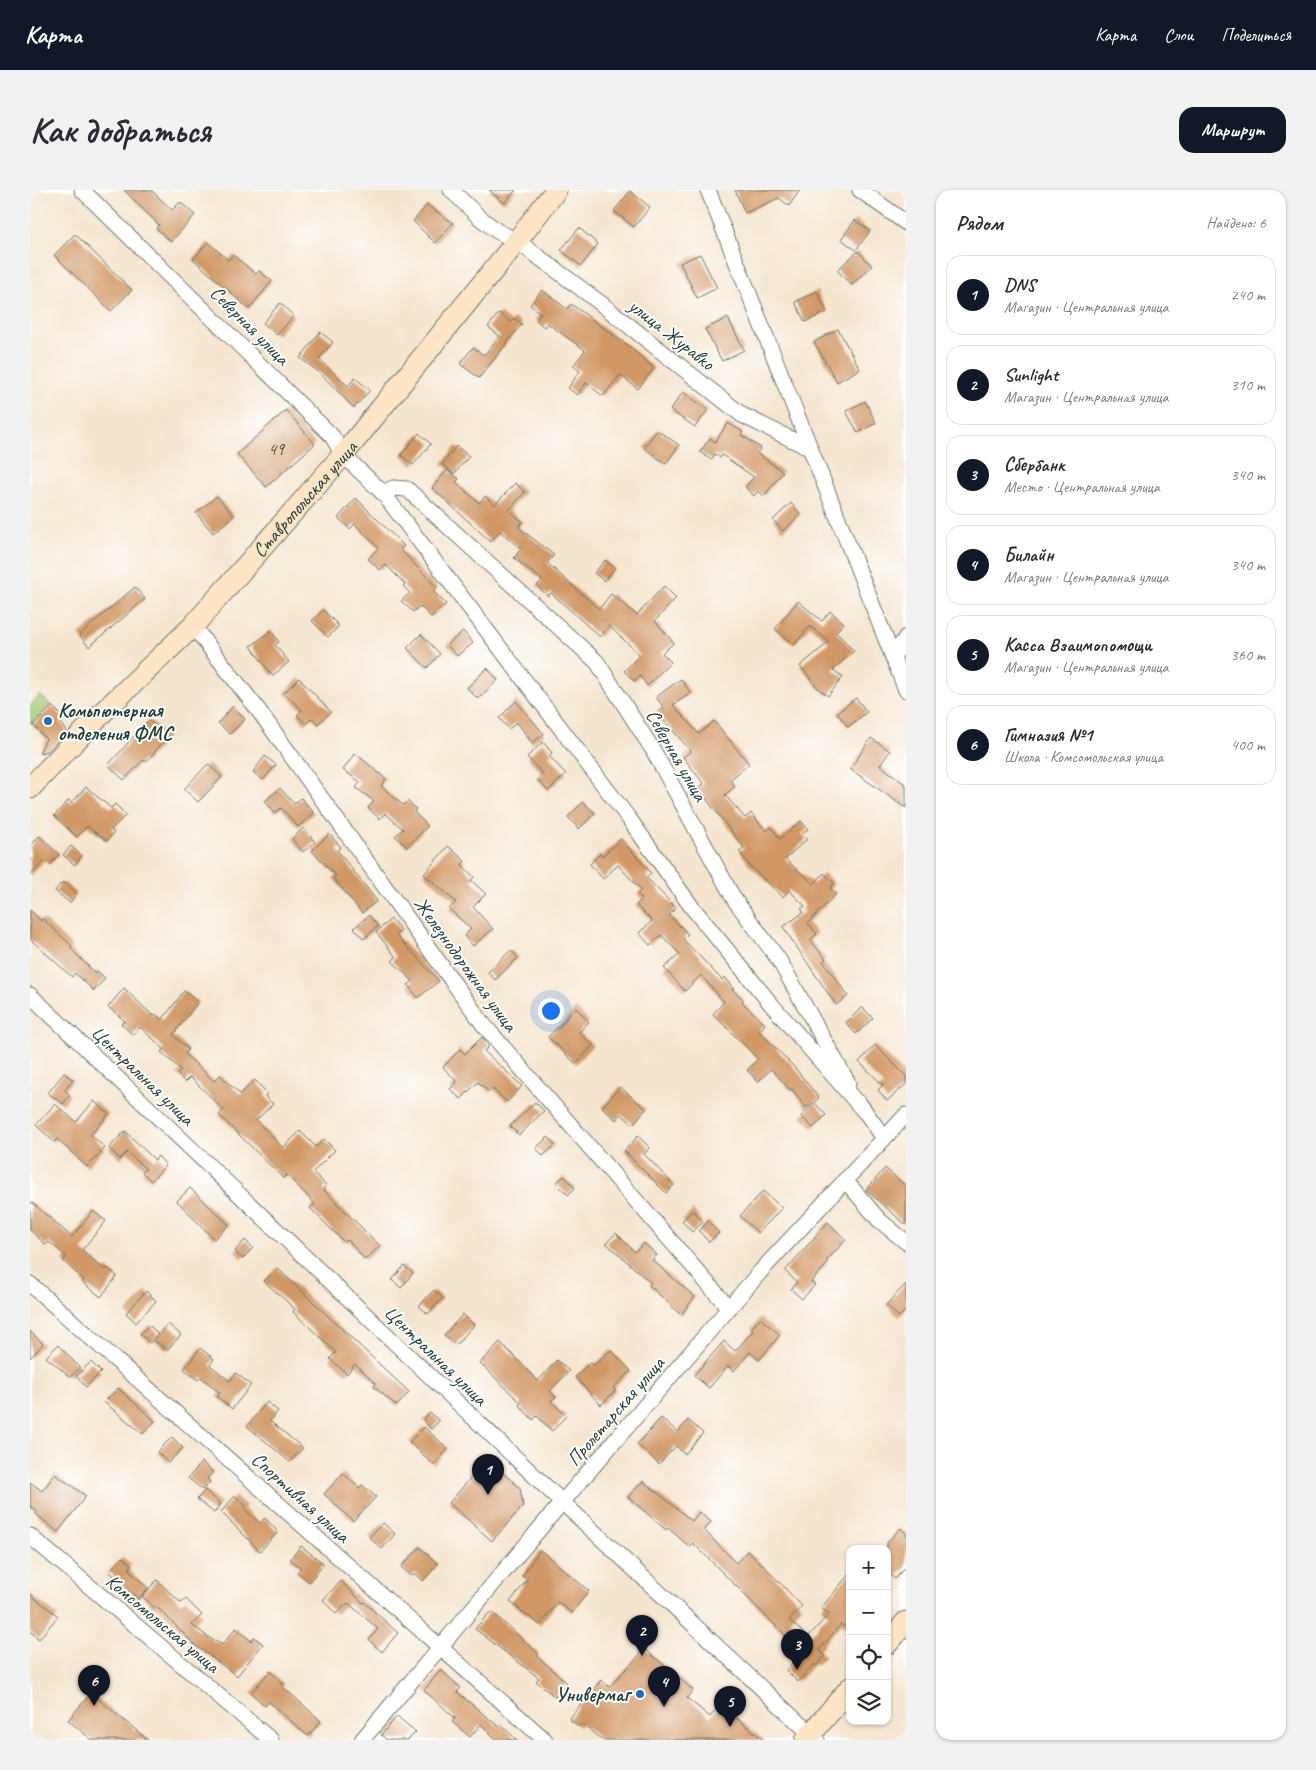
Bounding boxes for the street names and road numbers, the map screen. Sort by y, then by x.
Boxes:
street label: Северная улица [205,280,296,371]
street label: улица Журавко [623,293,720,376]
street label: Ставропольская улица [247,434,364,563]
street label: Северная улица [640,705,714,807]
street label: Железнодорожная улица [408,892,524,1038]
street label: Центральная улица [86,1020,200,1132]
street label: Центральная улица [379,1300,493,1412]
street label: Пролетарская улица [561,1350,671,1471]
street label: Спортивная улица [246,1447,356,1549]
street label: Комсомольская улица [101,1569,226,1680]

